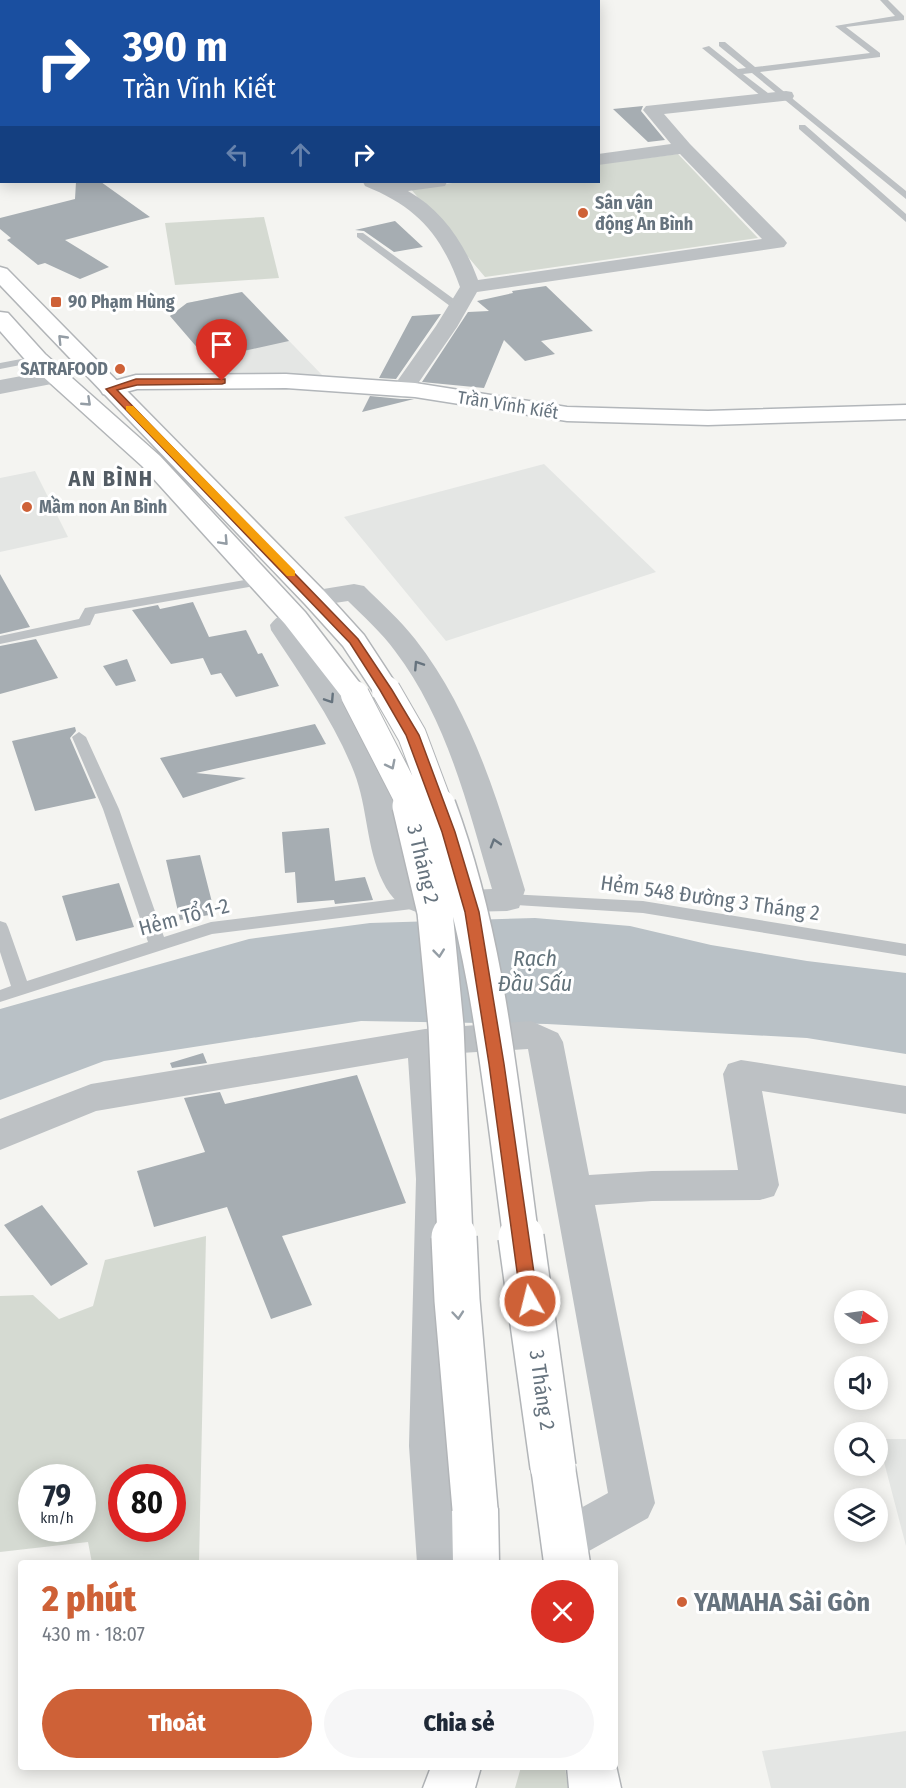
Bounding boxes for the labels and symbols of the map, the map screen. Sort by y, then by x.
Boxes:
place label: Sân vận động An Bình [595,192,693,235]
marker: Sân vận động An Bình [576,206,590,220]
place label: 90 Phạm Hùng [68,291,175,313]
marker: 90 Phạm Hùng [49,295,63,309]
pin [196,319,247,381]
one-way arrow [59,335,70,346]
place label: SATRAFOOD [20,358,108,380]
marker: SATRAFOOD [113,362,127,376]
street label: Trần Vĩnh Kiết [456,386,560,424]
one-way arrow [80,395,91,406]
district label: AN BÌNH [68,465,153,492]
place label: Mầm non An Bình [39,495,167,518]
marker: Mầm non An Bình [20,500,34,514]
one-way arrow [217,534,228,545]
one-way arrow [414,661,425,672]
one-way arrow [322,693,333,704]
one-way arrow [384,759,395,770]
street label: 3 Tháng 2 [401,822,445,906]
one-way arrow [490,838,502,849]
street label: Hẻm 548 Đường 3 Tháng 2 [599,870,821,926]
street label: Hẻm Tổ 1-2 [136,892,232,942]
water label: Rạch Đầu Sấu [498,945,572,997]
one-way arrow [432,948,445,957]
position arrow [498,1269,562,1333]
north arrow [834,1290,888,1344]
one-way arrow [451,1311,464,1320]
street label: 3 Tháng 2 [524,1348,560,1432]
speed limit sign: 80 [108,1464,186,1542]
place label: YAMAHA Sài Gòn [693,1587,870,1618]
marker: YAMAHA Sài Gòn [675,1595,689,1609]

